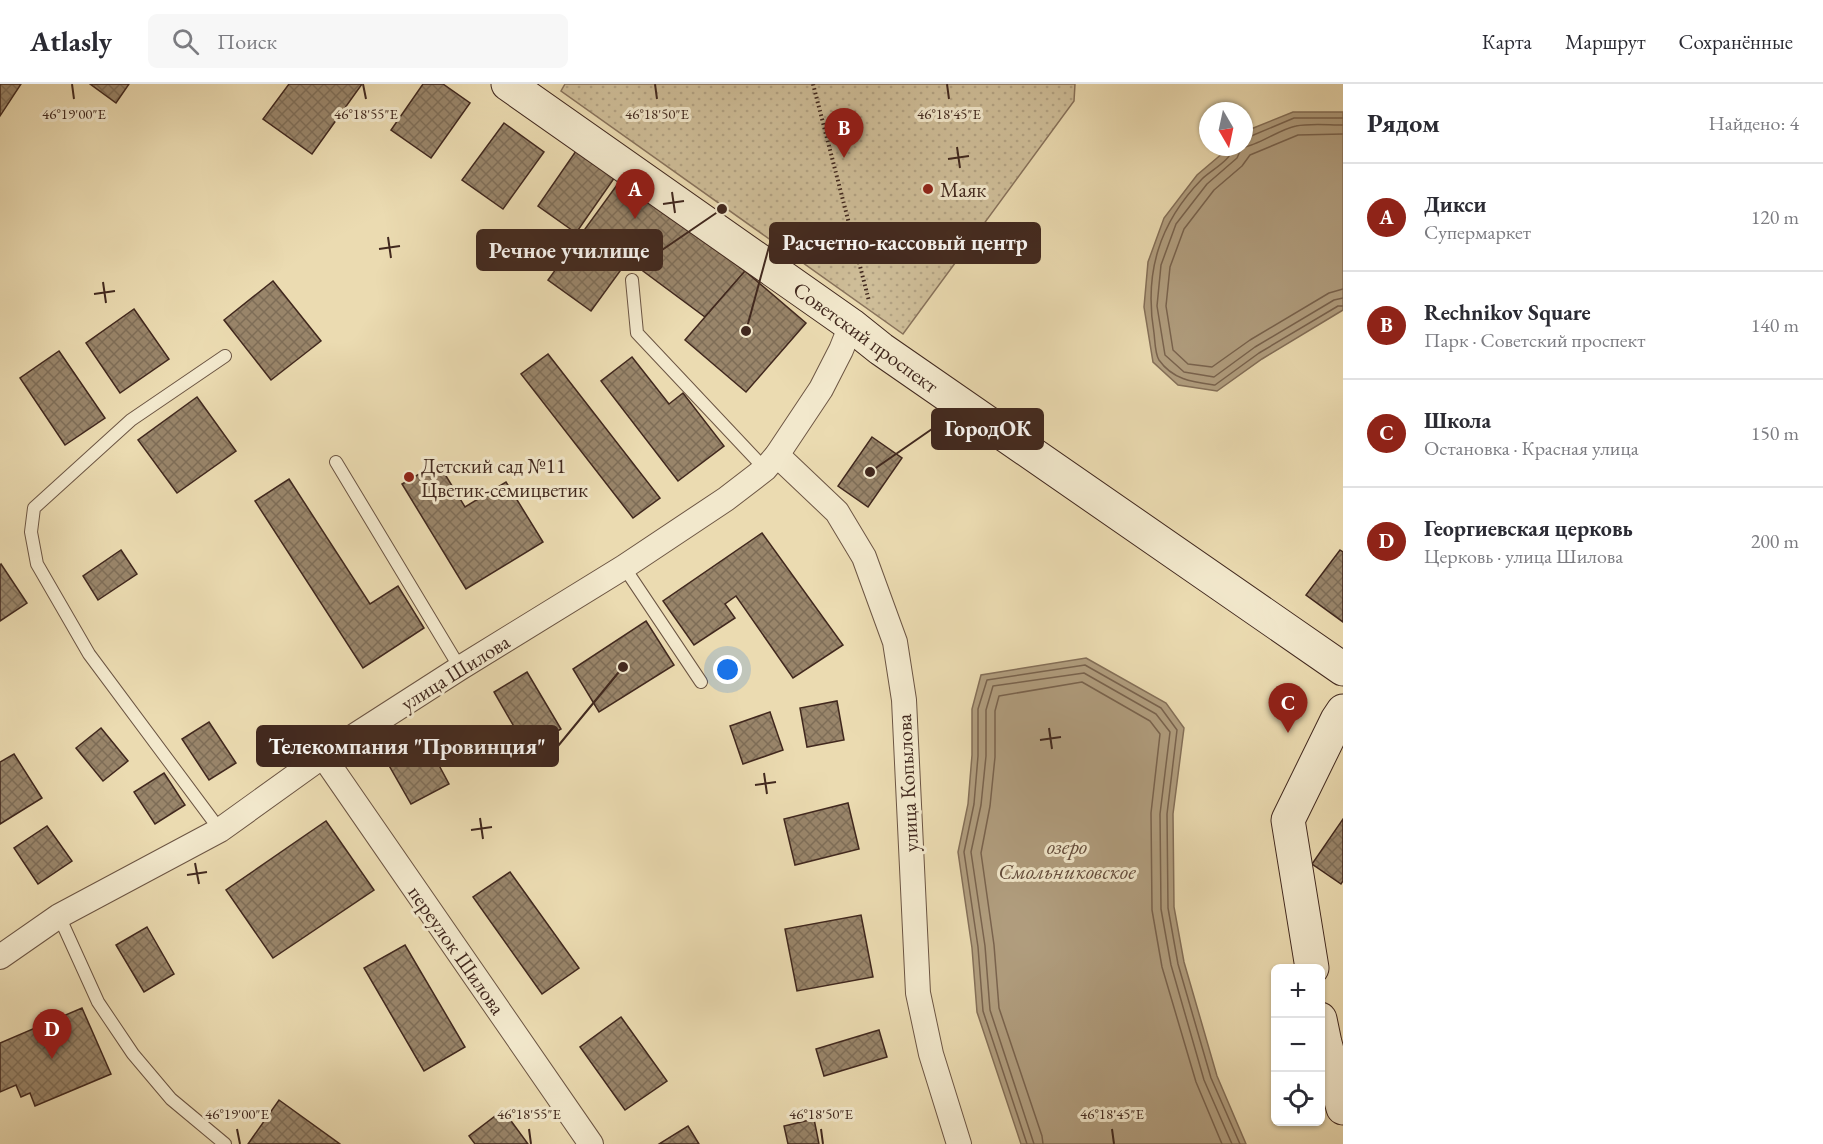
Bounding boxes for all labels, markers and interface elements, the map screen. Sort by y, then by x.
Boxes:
search box [148,14,568,68]
text: Atlasly [30,23,112,59]
icon: search [169,25,202,58]
text: Поиск [217,27,277,56]
text: Карта [1482,28,1532,55]
text: Маршрут [1565,28,1646,55]
text: Сохранённые [1679,28,1793,55]
north arrow [1199,102,1253,156]
text: 46°19'00"E [42,104,107,123]
text: 46°18'55"E [334,104,399,123]
text: 46°18'50"E [625,104,690,123]
text: 46°18'45"E [917,104,982,123]
text: Рядом [1367,106,1440,140]
pin: B [824,109,864,158]
text: Найдено: 4 [1708,110,1799,136]
pin: A [616,170,654,219]
place label: Маяк [940,176,986,203]
marker: Маяк [921,182,935,196]
text: Дикси [1424,190,1486,219]
text: A [1379,204,1394,230]
text: 120 m [1751,204,1799,230]
text: Супермаркет [1424,219,1531,245]
callout: Расчетно-кассовый центр [770,223,1040,263]
text: Расчетно-кассовый центр [782,228,1028,257]
callout: Речное училище [477,230,662,270]
text: Речное училище [489,236,649,265]
street label: Советский проспект [788,275,944,399]
text: Rechnikov Square [1424,298,1591,327]
text: B [1380,312,1393,338]
text: 140 m [1751,312,1799,338]
text: Парк · Советский проспект [1424,327,1645,353]
text: Школа [1424,406,1491,435]
callout: ГородОК [932,409,1043,449]
text: ГородОК [944,414,1032,443]
text: C [1379,420,1394,446]
text: 150 m [1751,420,1799,446]
text: Остановка · Красная улица [1424,435,1639,461]
place label: Детский сад №11 Цветик-семицветик [421,452,588,503]
marker: Детский сад №11 Цветик-семицветик [402,470,416,484]
text: Георгиевская церковь [1424,514,1633,543]
text: D [1379,528,1394,554]
text: 200 m [1751,528,1799,554]
text: Церковь · улица Шилова [1424,543,1623,569]
street label: улица Шилова [395,627,515,716]
your location [713,655,742,684]
pin: C [1268,684,1308,733]
street label: улица Копылова [890,713,924,853]
callout: Телекомпания "Провинция" [257,726,558,766]
text: Телекомпания "Провинция" [268,732,546,761]
water label: озеро Смольниковское [998,832,1136,886]
street label: переулок Шилова [402,880,512,1020]
map controls [1271,964,1325,1126]
button: + [1271,964,1325,1018]
pin: D [32,1010,72,1059]
button: − [1271,1018,1325,1072]
button: locate [1271,1072,1325,1126]
text: 46°19'00"E [205,1104,270,1123]
text: 46°18'55"E [497,1104,562,1123]
text: 46°18'50"E [789,1104,854,1123]
text: 46°18'45"E [1080,1104,1145,1123]

